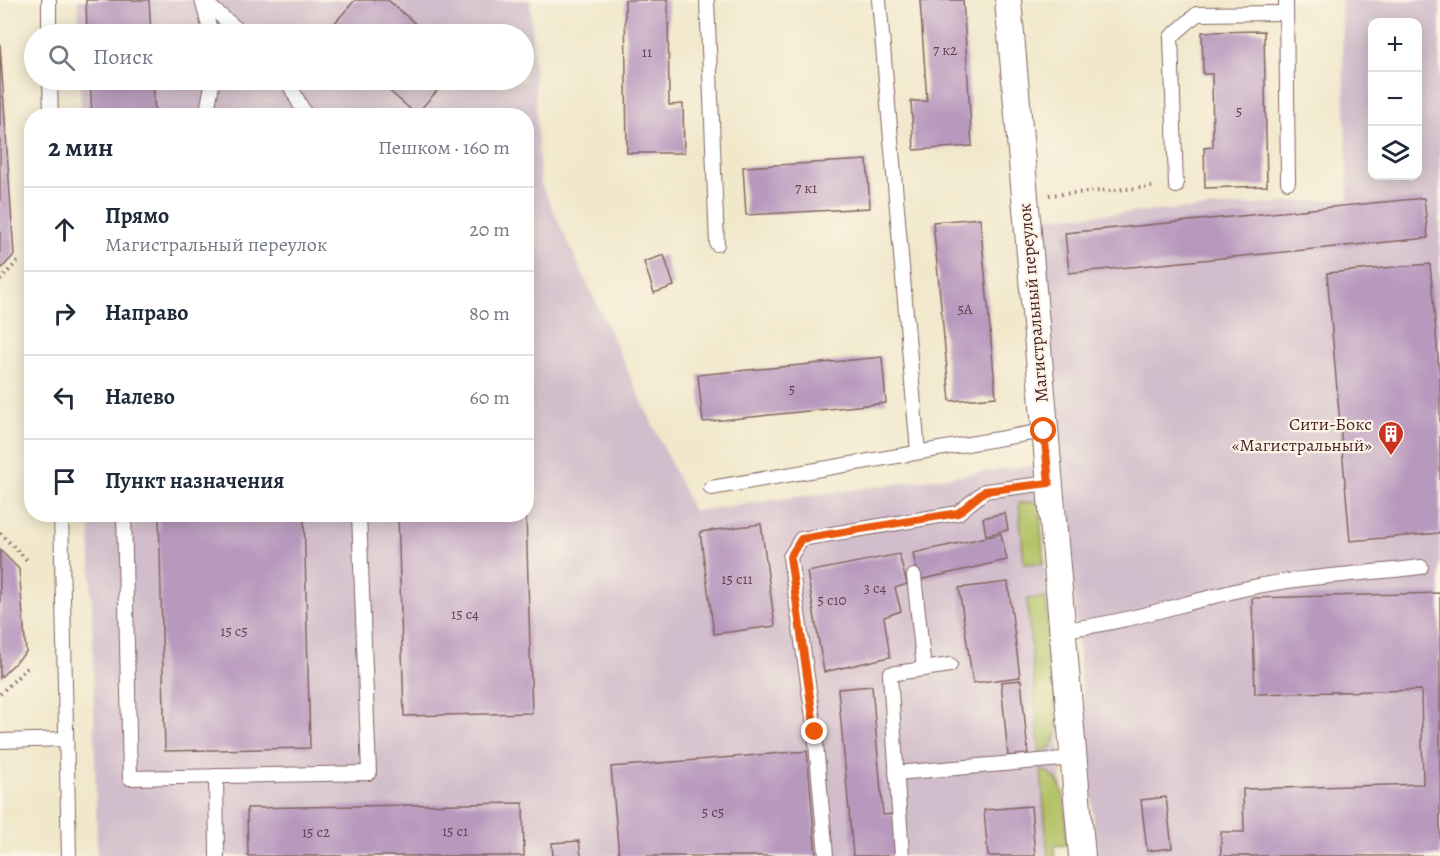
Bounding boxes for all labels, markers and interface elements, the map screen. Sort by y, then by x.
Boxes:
map controls [1368,18,1422,180]
button: + [1368,18,1422,72]
search box [24,24,534,90]
house number: 7 к2 [933,40,957,60]
icon: search [45,41,78,74]
text: Поиск [93,42,153,72]
house number: 11 [642,42,652,62]
button: − [1368,72,1422,126]
house number: 5 [1236,101,1242,121]
button: layers [1368,126,1422,180]
text: 2 мин [48,130,113,165]
text: Пешком · 160 m [378,134,510,161]
house number: 7 к1 [795,178,817,198]
text: Прямо [105,201,169,231]
street label: Магистральный переулок [1012,202,1054,404]
icon: ahead [48,213,81,246]
text: 20 m [469,216,510,243]
text: Магистральный переулок [105,231,327,258]
icon: right [48,297,81,330]
text: Направо [105,298,188,328]
house number: 5А [957,299,973,319]
text: 80 m [469,300,510,327]
house number: 5 [789,379,795,399]
icon: left [48,381,81,414]
text: Налево [105,382,175,412]
text: 60 m [470,384,510,411]
place label: Сити-Бокс «Магистральный» [1232,412,1372,457]
route start [1030,417,1056,443]
building icon: Сити-Бокс «Магистральный» [1376,419,1406,457]
icon: arrive [48,465,81,498]
text: Пункт назначения [105,466,284,496]
house number: 15 с11 [721,569,753,589]
house number: 3 с4 [864,578,886,598]
house number: 5 с10 [817,590,847,610]
house number: 15 с4 [451,604,479,624]
house number: 15 с5 [220,621,248,641]
route end [801,718,827,744]
house number: 5 с5 [702,802,724,822]
house number: 15 с1 [442,821,468,841]
house number: 15 с2 [302,822,330,842]

